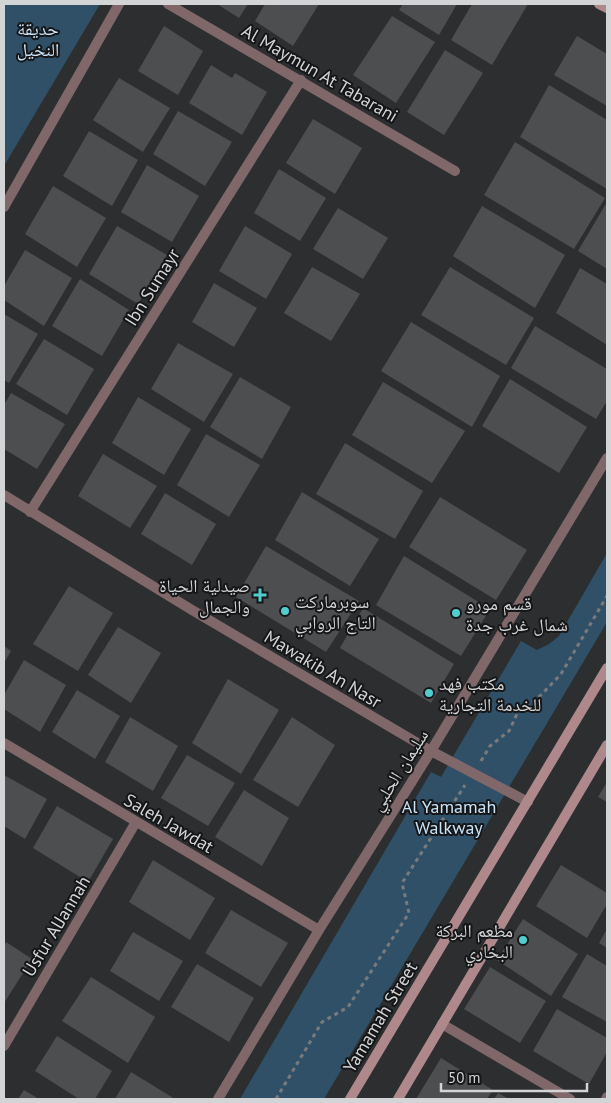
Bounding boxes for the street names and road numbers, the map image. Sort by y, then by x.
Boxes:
street label: Al Maymun At Tabarani [238,19,402,127]
street label: Ibn Sumayr [119,244,185,330]
street label: Mawakib An Nasr [260,625,386,713]
street label: سليمان الحلبي [365,725,436,817]
street label: Saleh Jawdat [120,788,218,858]
street label: Usfur AlJannah [17,871,95,981]
street label: Yamamah Street [338,957,422,1077]

